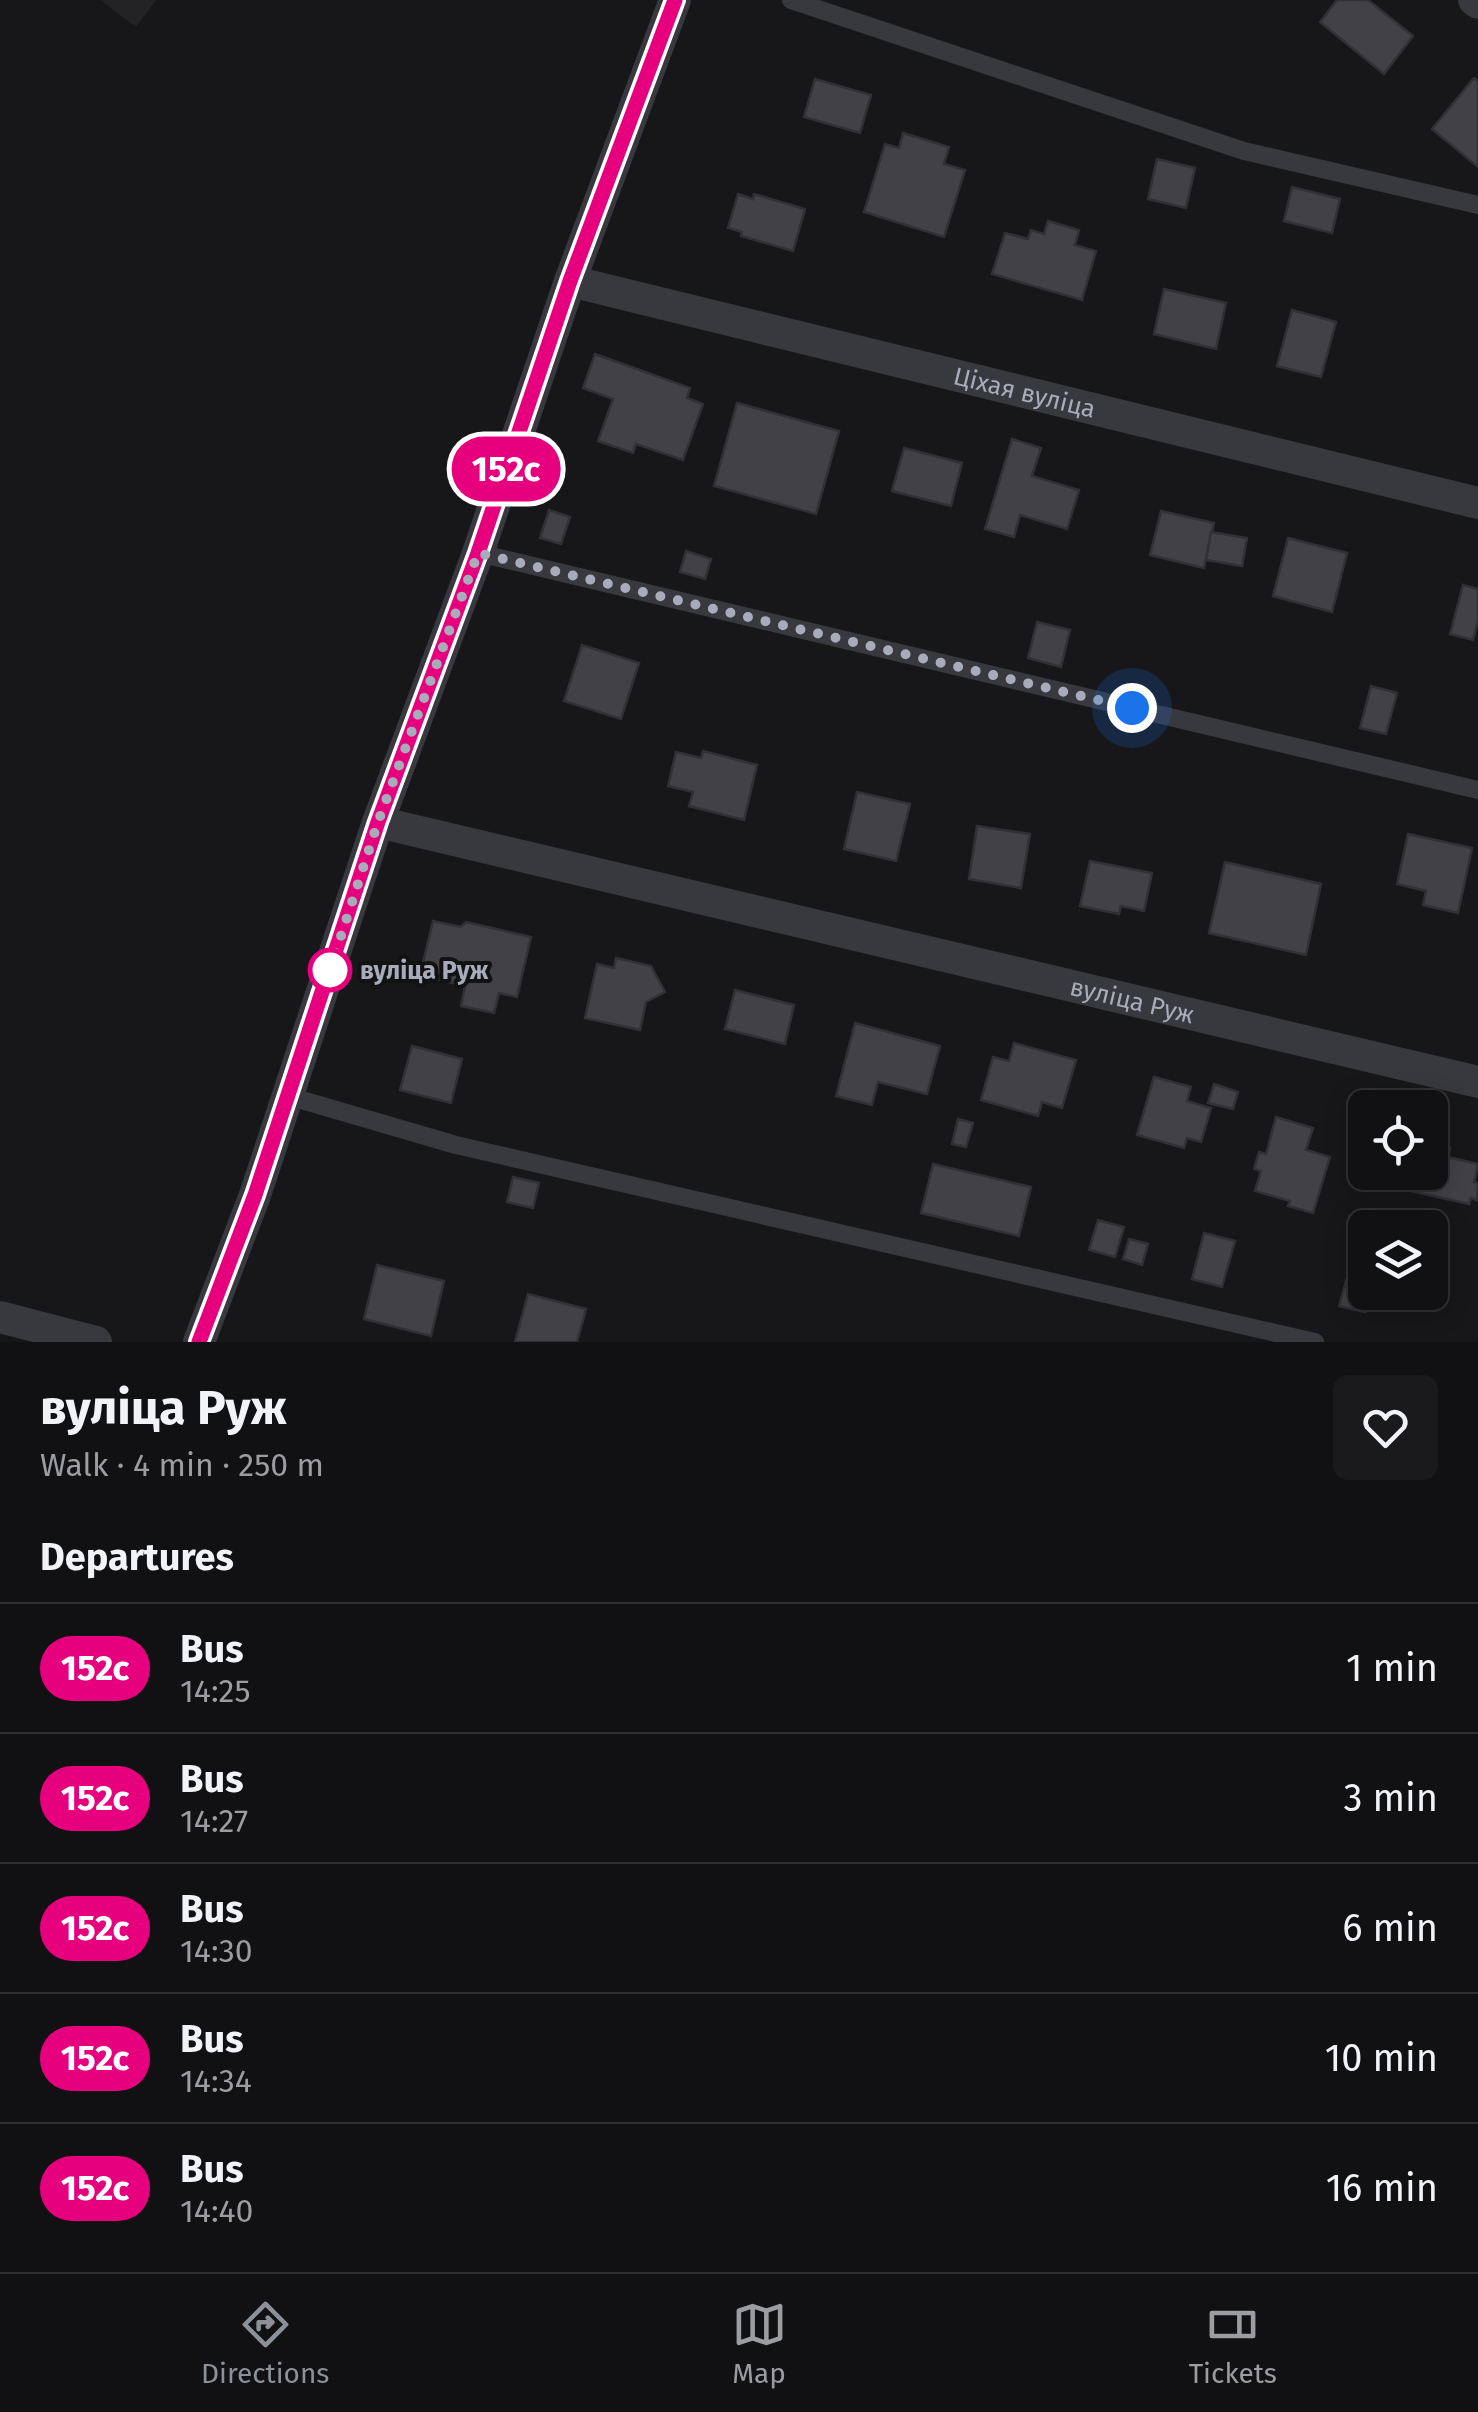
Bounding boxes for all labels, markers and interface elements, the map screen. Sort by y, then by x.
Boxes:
street label: Ціхая вуліца [950,361,1098,425]
line badge: 152с [436,436,576,502]
text: 152с [472,448,540,490]
your location [1107,683,1157,733]
marker: вуліца Руж [309,949,351,991]
place label: вуліца Руж [360,956,489,986]
street label: вуліца Руж [1067,972,1197,1030]
map controls [1348,1090,1448,1310]
button: locate [1348,1090,1448,1190]
button: layers [1348,1210,1448,1310]
button: heart [1333,1375,1438,1480]
text: вуліца Руж [40,1379,287,1437]
text: Walk · 4 min · 250 m [40,1446,324,1484]
text: Departures [40,1534,234,1580]
text: Bus [180,1626,244,1672]
text: 1 min [1346,1645,1438,1691]
text: 152с [61,1647,129,1689]
text: 14:25 [180,1672,250,1710]
text: Bus [180,1756,244,1802]
text: 3 min [1343,1775,1438,1821]
text: 152с [61,1777,129,1819]
text: 14:27 [180,1802,248,1840]
text: Bus [180,1886,244,1932]
text: 6 min [1342,1905,1438,1951]
text: 152с [61,1907,129,1949]
text: 14:30 [180,1932,253,1970]
text: Bus [180,2016,244,2062]
text: 10 min [1325,2035,1438,2081]
text: 152с [61,2037,129,2079]
text: 14:34 [180,2062,252,2100]
text: Bus [180,2146,244,2192]
text: 16 min [1326,2165,1438,2211]
text: 152с [61,2167,129,2209]
text: 14:40 [180,2192,253,2230]
tab: Directions [201,2297,329,2390]
tab: Map [732,2297,787,2390]
tab: Tickets [1189,2297,1277,2390]

